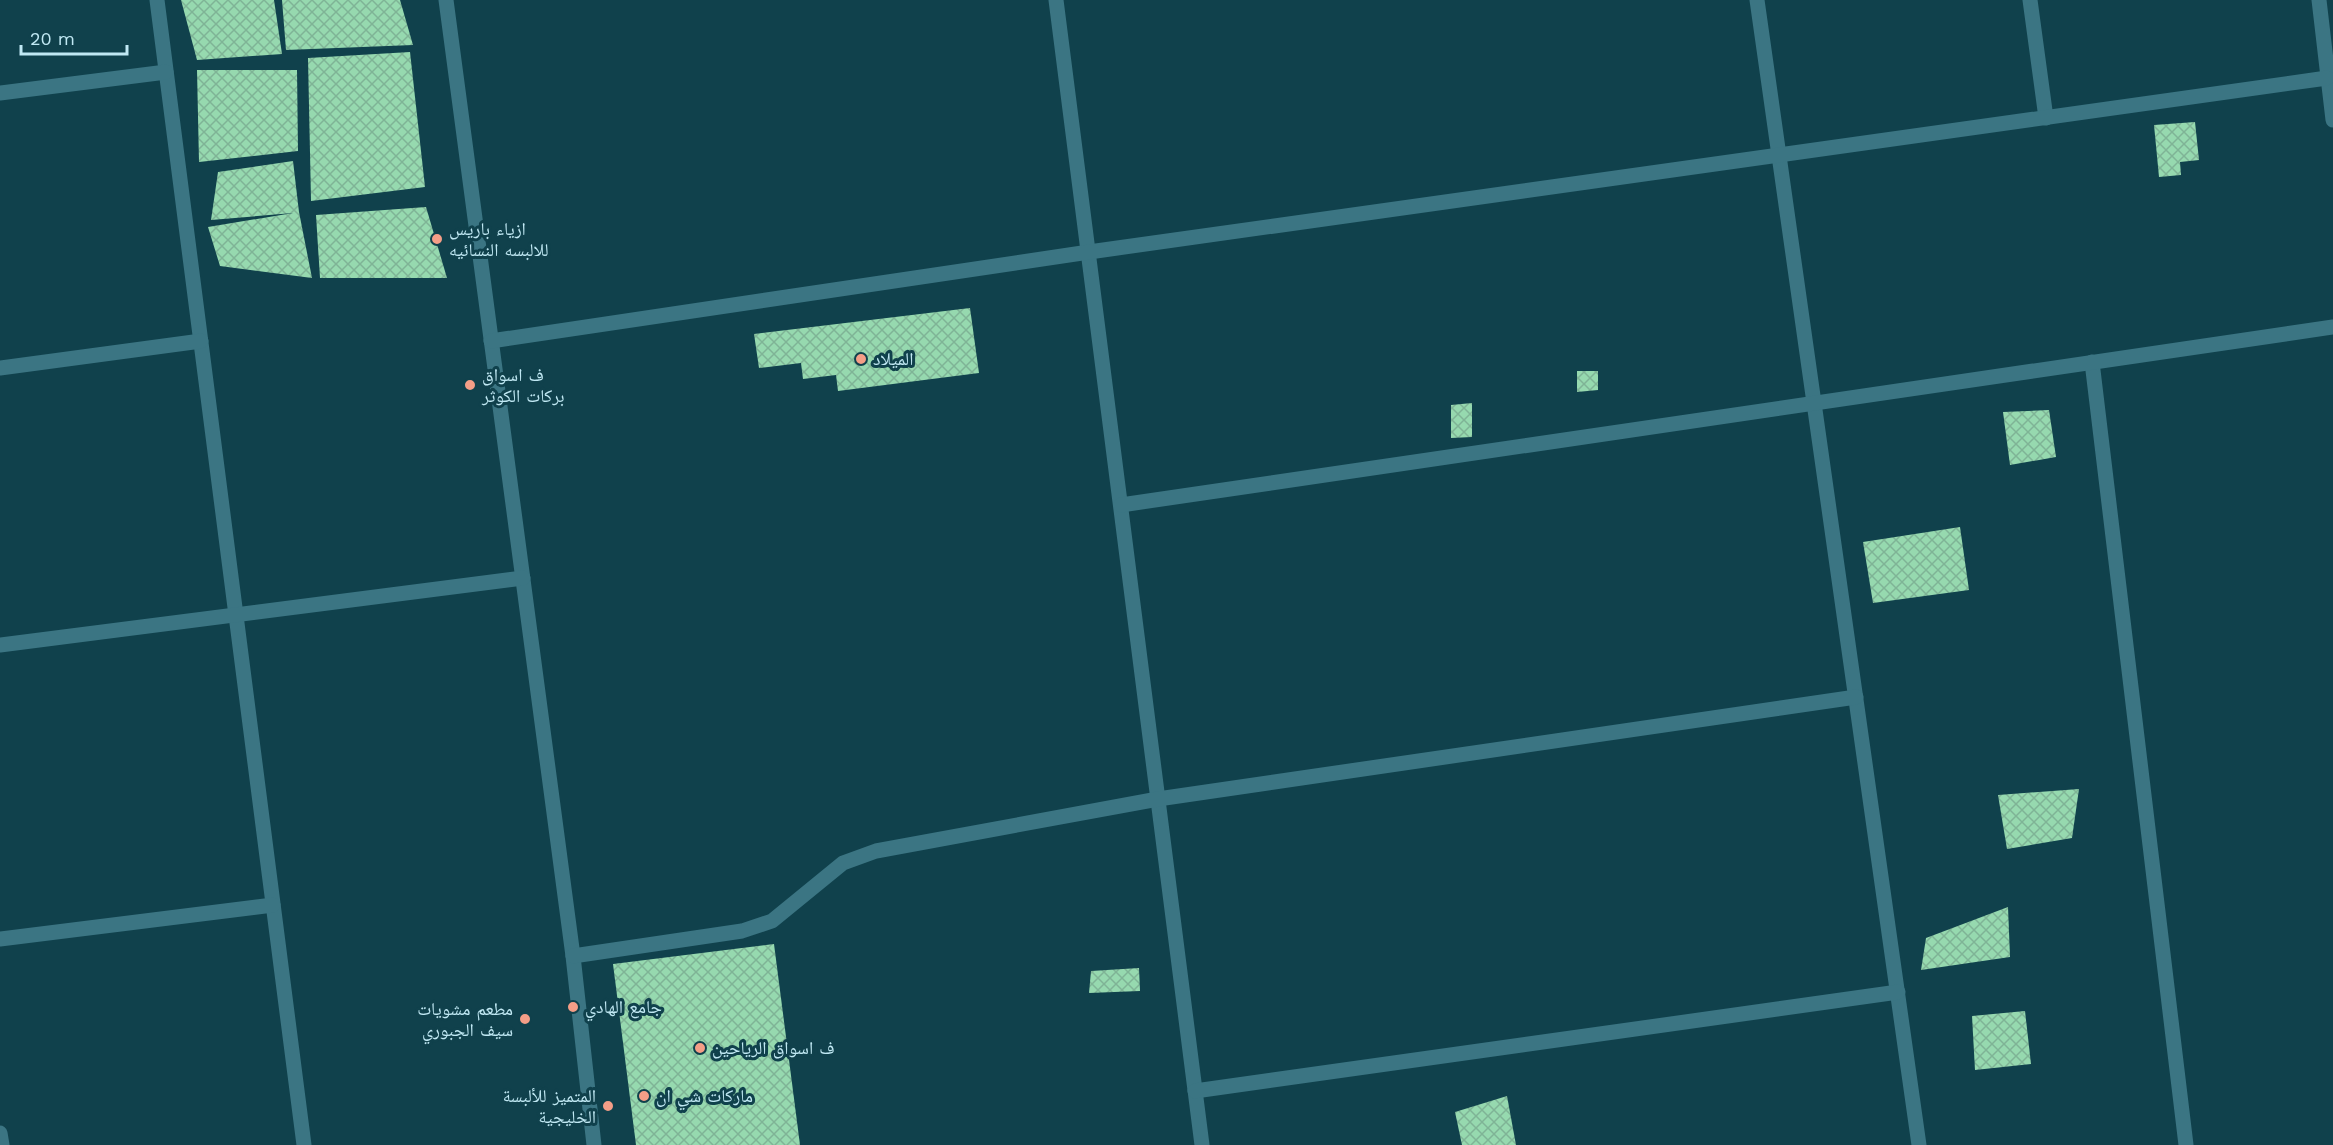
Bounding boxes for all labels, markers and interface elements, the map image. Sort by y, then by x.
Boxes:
scale bar [21,18,128,56]
text: 20 m [30,28,75,49]
place label: ازياء باريس للالبسه النسائيه [449,218,549,261]
marker: ازياء باريس للالبسه النسائيه [430,232,444,246]
place label: الميلاد [873,348,913,369]
marker: الميلاد [854,352,868,366]
place label: ف اسواق بركات الكوثر [481,364,565,407]
marker: ف اسواق بركات الكوثر [463,378,477,392]
place label: جامع الهادي [585,996,662,1022]
place label: مطعم مشويات سيف الجبوري [417,998,513,1045]
marker: جامع الهادي [566,1000,580,1014]
marker: مطعم مشويات سيف الجبوري [518,1012,532,1026]
place label: ف اسواق الرياحين [712,1037,835,1059]
marker: ف اسواق الرياحين [693,1041,707,1055]
place label: المتميز للألبسة الخليجية [503,1085,596,1127]
place label: ماركات شي ان [656,1085,753,1111]
marker: ماركات شي ان [637,1089,651,1103]
marker: المتميز للألبسة الخليجية [601,1099,615,1113]

